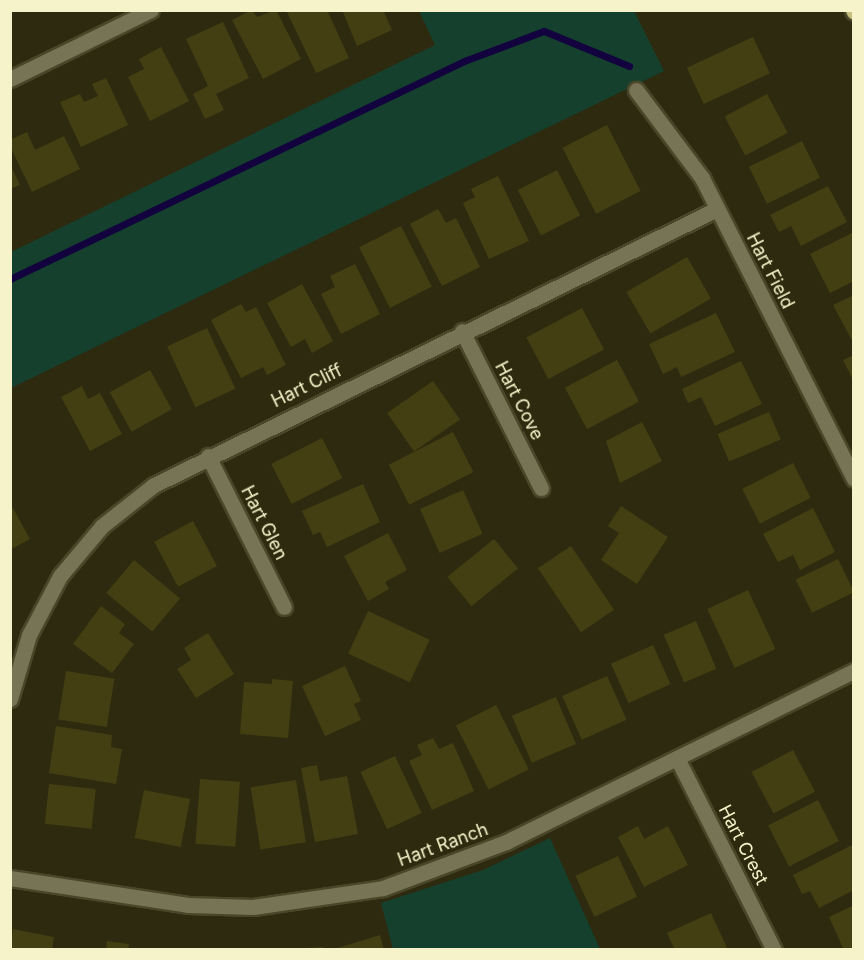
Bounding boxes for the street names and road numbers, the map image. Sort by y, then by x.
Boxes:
street label: Hart Field [742,229,798,313]
street label: Hart Cove [490,358,548,444]
street label: Hart Cliff [268,360,346,412]
street label: Hart Glen [236,482,292,564]
street label: Hart Crest [714,801,772,889]
street label: Hart Ranch [395,819,491,871]

